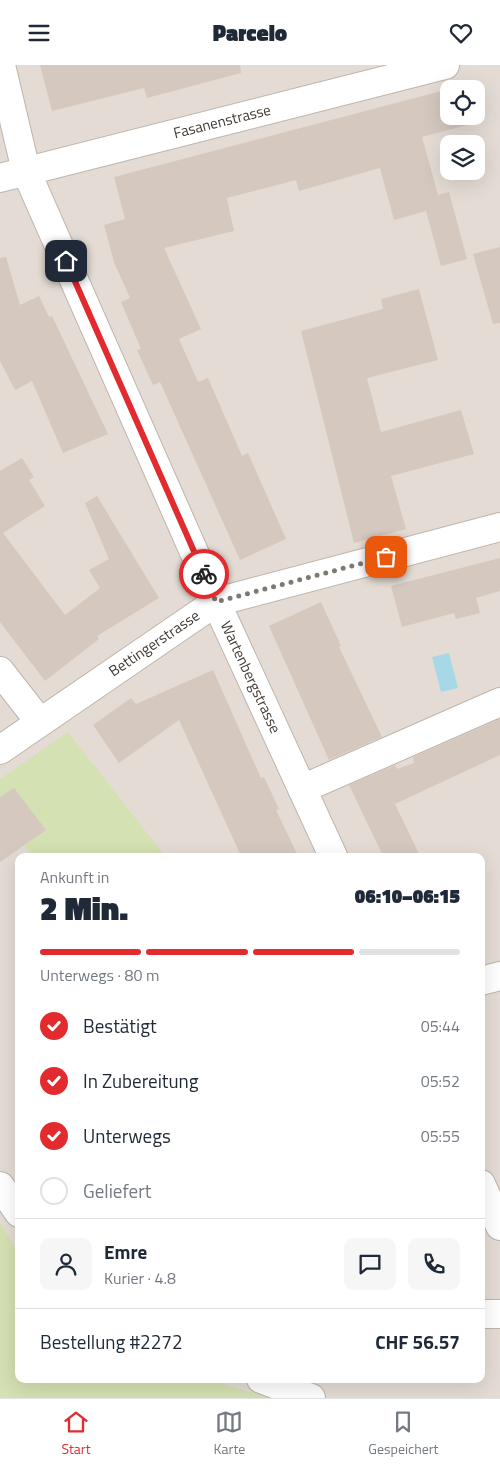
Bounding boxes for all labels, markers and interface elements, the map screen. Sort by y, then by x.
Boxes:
text: Parcelo [213,16,287,50]
icon: menu [25,19,53,47]
icon: heart [447,19,475,47]
map controls [440,80,485,180]
button: locate [440,80,485,125]
street label: Fasanenstrasse [171,98,273,144]
button: layers [440,135,485,180]
pin [45,240,87,282]
icon: home [52,247,80,275]
pin [365,536,407,578]
icon: bag [372,543,400,571]
courier [179,549,229,599]
icon: bike [190,560,218,588]
street label: Bettingerstrasse [104,604,204,682]
street label: Wartenbergstrasse [215,617,287,737]
text: Ankunft in [40,865,109,889]
text: 06:10–06:15 [355,881,460,910]
text: 2 Min. [40,884,128,932]
text: Unterwegs · 80 m [40,963,159,987]
text: Bestätigt [83,1011,157,1040]
icon: check [40,1012,68,1040]
text: 05:44 [421,1014,460,1038]
text: In Zubereitung [83,1066,199,1095]
icon: check [40,1067,68,1095]
text: 05:52 [421,1069,460,1093]
text: Unterwegs [83,1121,171,1150]
icon: check [40,1122,68,1150]
text: 05:55 [421,1124,460,1148]
text: Geliefert [83,1176,151,1205]
text: Emre [104,1237,147,1266]
button: person [40,1238,92,1290]
button: chat [344,1238,396,1290]
button: phone [408,1238,460,1290]
text: Kurier · 4.8 [104,1266,176,1290]
text: Bestellung #2272 [40,1327,183,1356]
text: CHF 56.57 [375,1327,460,1356]
tab: Start [61,1408,91,1459]
tab: Karte [214,1408,245,1459]
tab: Gespeichert [368,1408,439,1459]

